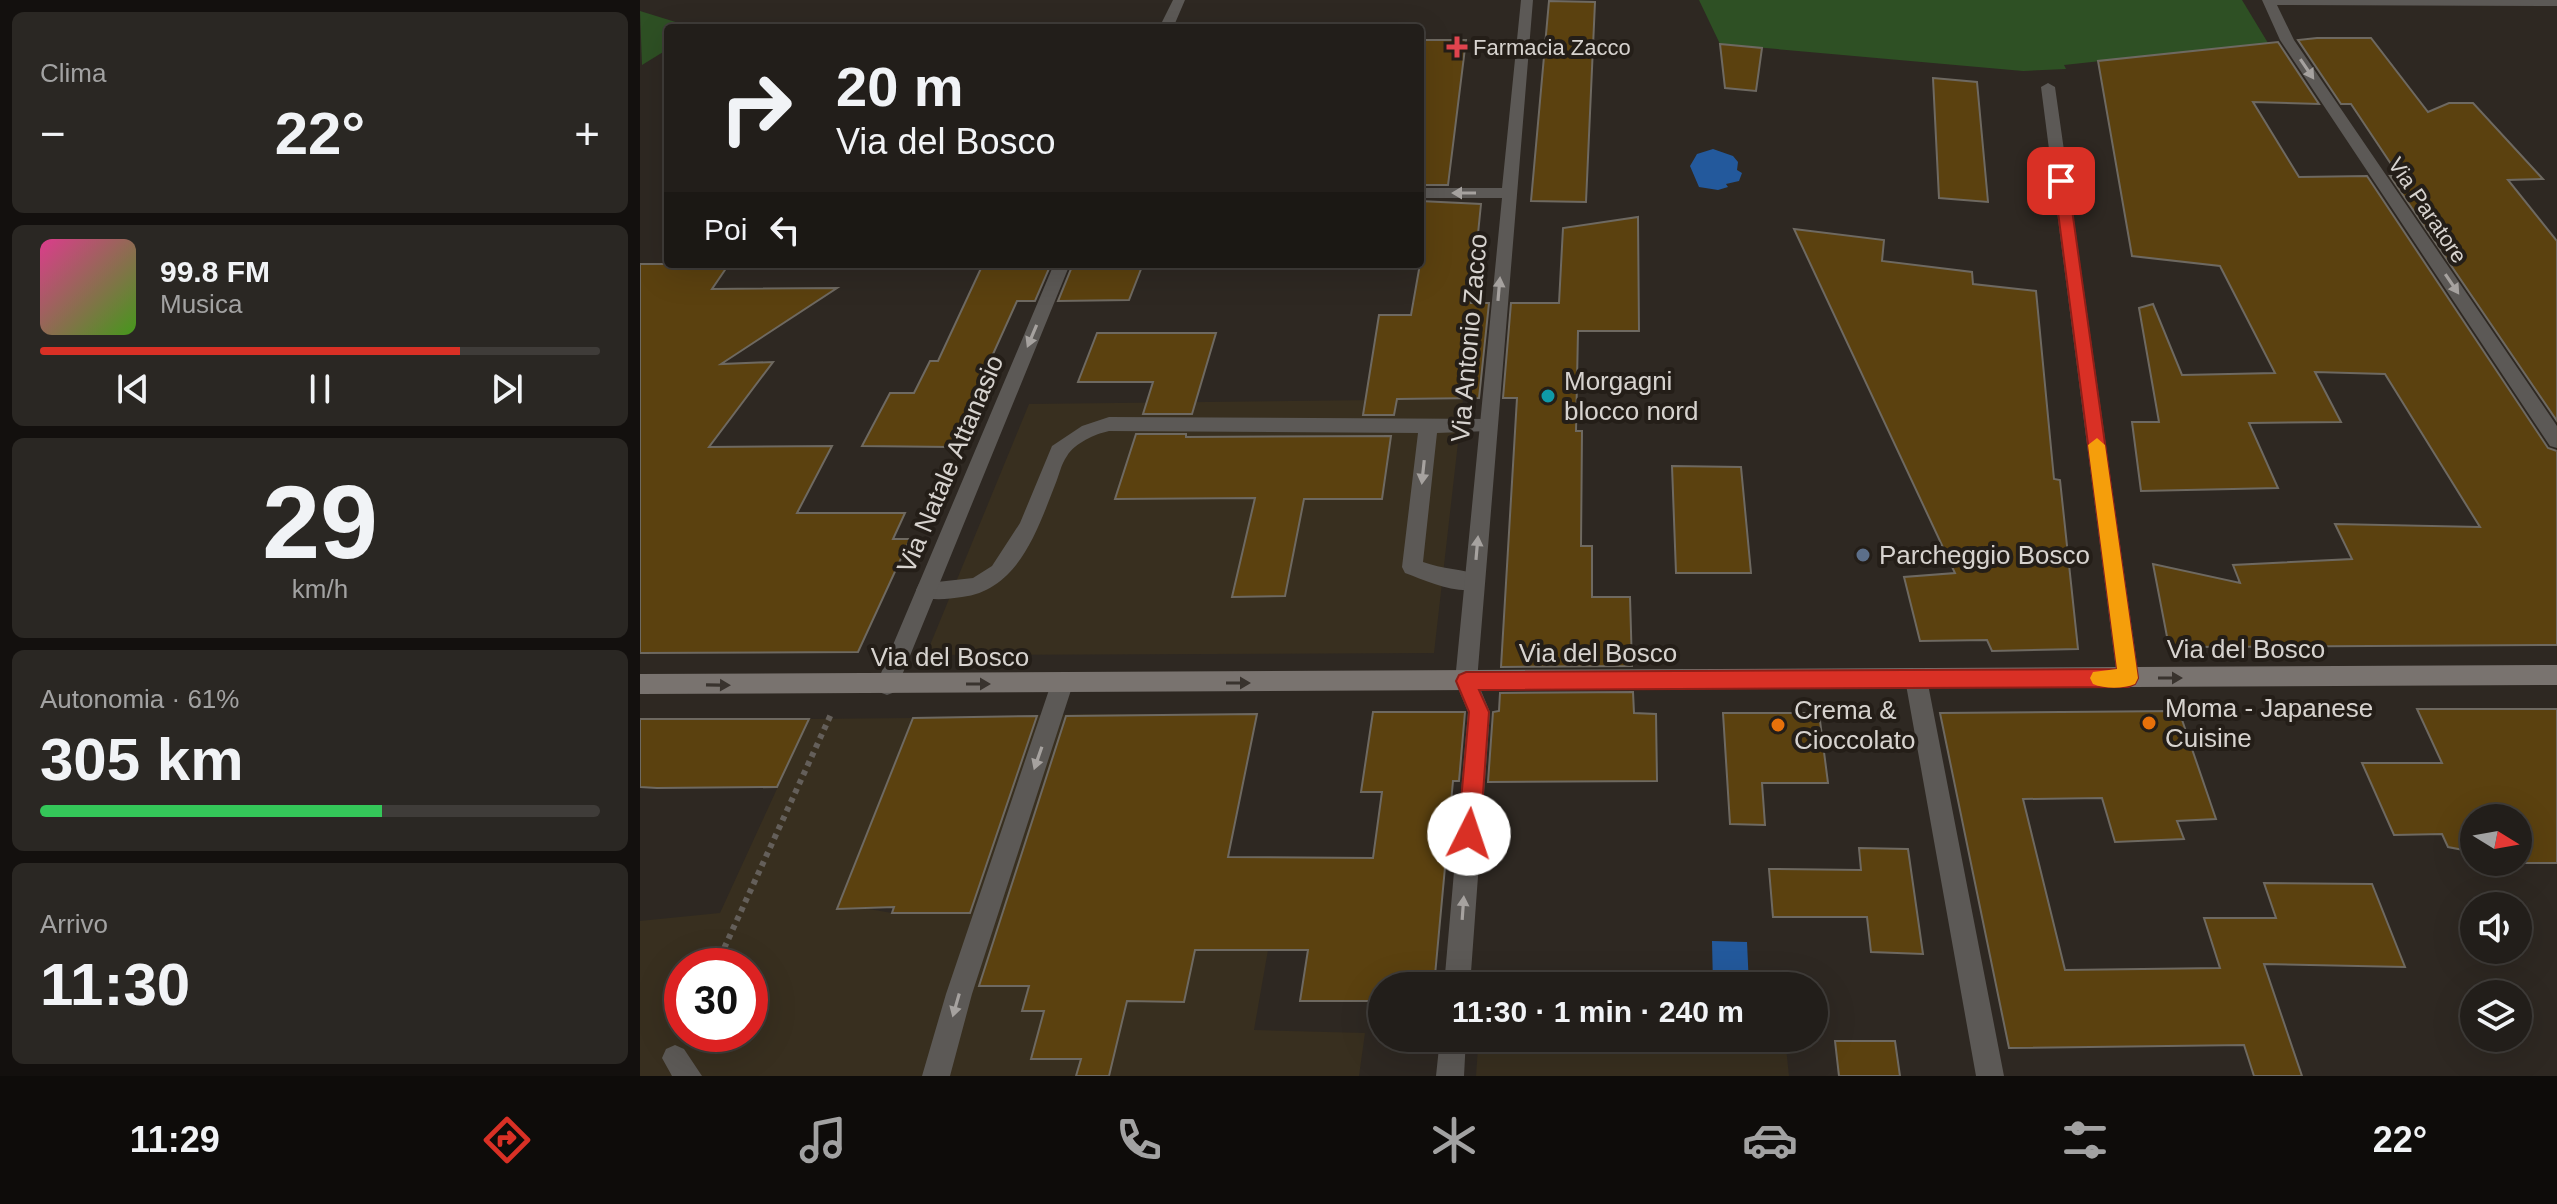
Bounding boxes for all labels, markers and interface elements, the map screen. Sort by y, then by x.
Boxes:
place label: Farmacia Zacco [1473,35,1631,60]
marker: Farmacia Zacco [1448,38,1466,56]
text: 20 m [836,55,964,118]
icon: right [704,56,808,160]
text: Clima [40,58,106,88]
one-way arrow [2299,58,2314,79]
text: 22° [275,100,365,167]
text: − [40,109,66,158]
text: + [574,109,600,158]
text: Via del Bosco [836,121,1055,162]
pin [2027,147,2095,215]
street label: Via Paratore [2383,153,2472,268]
icon: arrive [2039,159,2083,203]
one-way arrow [1451,187,1476,199]
icon: left [763,208,807,252]
text: Poi [704,213,747,246]
street label: Via Antonio Zacco [1445,233,1493,443]
text: 99.8 FM [160,255,270,288]
one-way arrow [2444,274,2459,295]
one-way arrow [1493,276,1506,301]
text: Musica [160,289,242,319]
one-way arrow [1025,324,1038,348]
street label: Via Natale Attanasio [891,351,1009,577]
place label: Morgagni blocco nord [1564,366,1698,426]
icon: previous [111,367,155,411]
icon: pause [298,367,342,411]
icon: next [485,367,529,411]
marker: Morgagni blocco nord [1539,387,1557,405]
one-way arrow [1416,460,1429,485]
text: 29 [262,464,378,580]
one-way arrow [1471,535,1484,560]
place label: Parcheggio Bosco [1879,540,2090,570]
marker: Parcheggio Bosco [1854,546,1872,564]
text: km/h [292,574,348,604]
street label: Via del Bosco [2167,634,2325,664]
street label: Via del Bosco [1519,638,1677,668]
street label: Via del Bosco [871,642,1029,672]
one-way arrow [2158,671,2183,684]
one-way arrow [1226,677,1251,689]
one-way arrow [966,678,991,690]
one-way arrow [706,679,731,691]
text: Autonomia · 61% [40,684,239,714]
place label: Moma - Japanese Cuisine [2165,693,2373,753]
place label: Crema & Cioccolato [1794,695,1915,755]
marker: Moma - Japanese Cuisine [2140,714,2158,732]
marker: Crema & Cioccolato [1769,716,1787,734]
text: 305 km [40,726,244,793]
one-way arrow [1031,746,1043,770]
position arrow [1427,792,1511,876]
north arrow [2460,804,2532,876]
map controls [2460,804,2532,1052]
button: sound [2460,892,2532,964]
one-way arrow [1457,895,1470,920]
text: Arrivo [40,909,108,939]
speed limit sign: 30 [664,948,768,1052]
text: 11:30 [40,951,190,1018]
button: layers [2460,980,2532,1052]
one-way arrow [949,993,962,1017]
text: 11:30 · 1 min · 240 m [1452,995,1744,1028]
icon: directions [479,1112,535,1168]
icon: music [795,1112,851,1168]
icon: phone [1111,1112,1167,1168]
icon: climate [1426,1112,1482,1168]
icon: car [1742,1112,1798,1168]
icon: filters [2057,1112,2113,1168]
text: 11:29 [130,1119,220,1160]
text: 22° [2373,1119,2427,1160]

